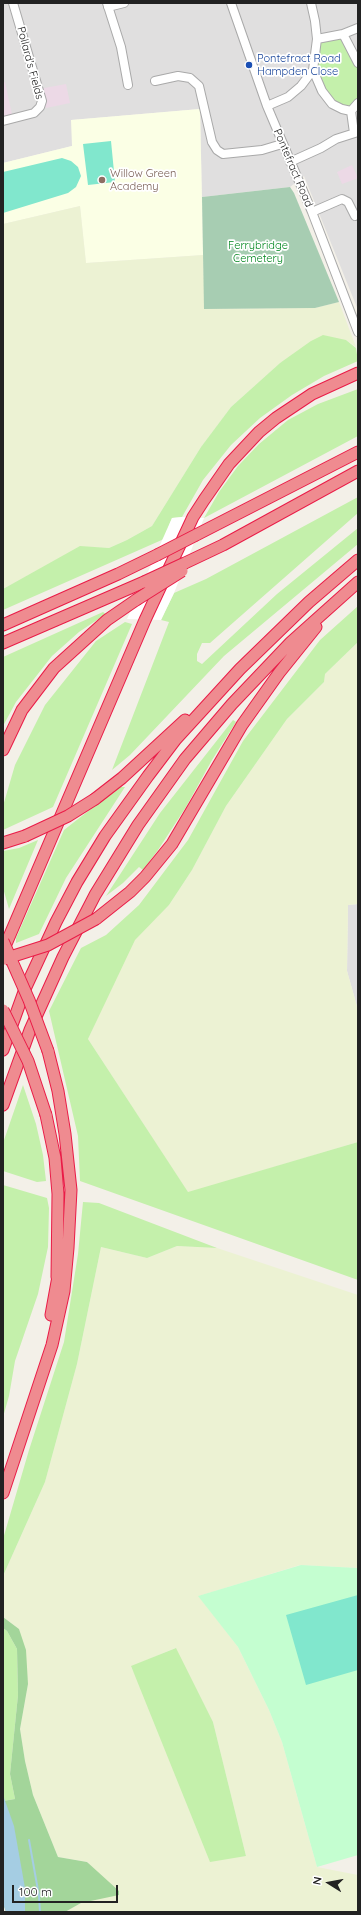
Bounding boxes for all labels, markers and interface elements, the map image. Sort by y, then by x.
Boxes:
street label: Pollard's Fields [14,25,46,101]
place label: Pontefract Road Hampden Close [257,52,341,78]
marker: Pontefract Road Hampden Close [244,60,254,70]
street label: Pontefract Road [271,127,315,209]
place label: Willow Green Academy [110,167,176,193]
marker: Willow Green Academy [97,175,107,185]
park label: Ferrybridge Cemetery [228,239,288,265]
north arrow [309,1863,349,1903]
text: N [310,1875,325,1886]
scale bar [14,1877,120,1903]
text: 100 m [19,1884,52,1899]

